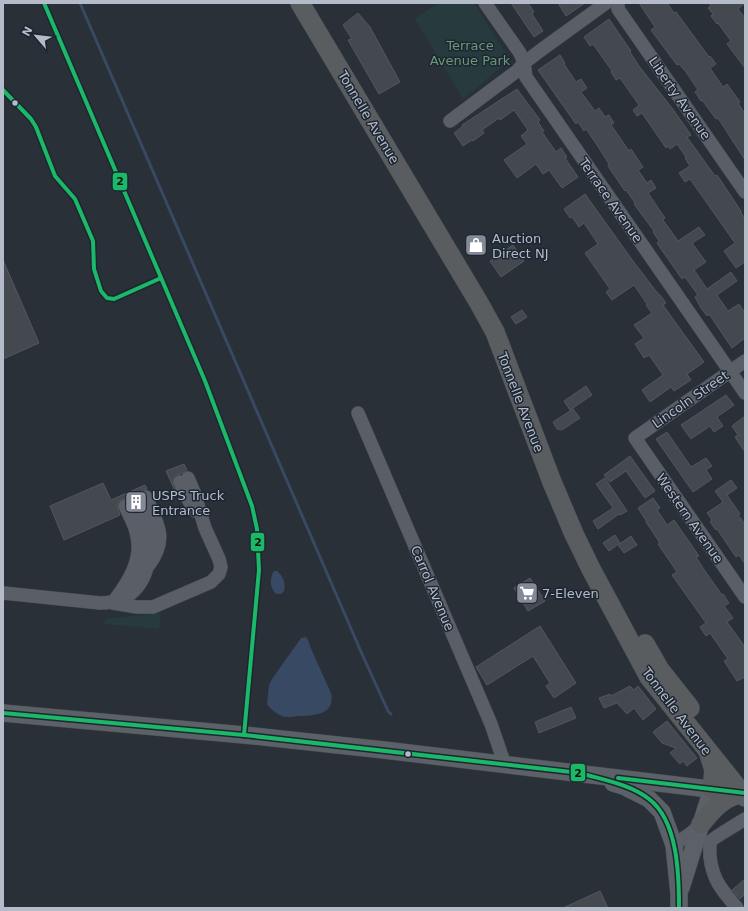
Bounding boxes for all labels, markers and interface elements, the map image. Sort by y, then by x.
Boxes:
north arrow [16,16,56,56]
text: N [20,24,36,39]
park label: Terrace Avenue Park [430,38,511,68]
street label: Liberty Avenue [645,54,714,143]
street label: Tonnelle Avenue [334,67,402,166]
unlabelled marker [10,98,20,108]
street label: Terrace Avenue [575,154,645,245]
line badge: 2 [112,172,128,191]
text: 2 [116,175,124,188]
place label: Auction Direct NJ [492,231,549,261]
shop icon: Auction Direct NJ [463,232,489,258]
street label: Tonnelle Avenue [494,349,546,454]
street label: Lincoln Street [649,368,731,431]
street label: Western Avenue [653,471,726,566]
place label: USPS Truck Entrance [152,488,225,518]
building icon: USPS Truck Entrance [123,489,149,515]
line badge: 2 [250,532,265,552]
text: 2 [254,536,262,549]
street label: Carrol Avenue [408,543,457,633]
supermarket icon: 7-Eleven [514,580,540,606]
place label: 7-Eleven [542,586,599,601]
street label: Tonnelle Avenue [638,664,714,758]
unlabelled marker [403,749,413,759]
line badge: 2 [570,763,586,782]
text: 2 [574,767,582,780]

